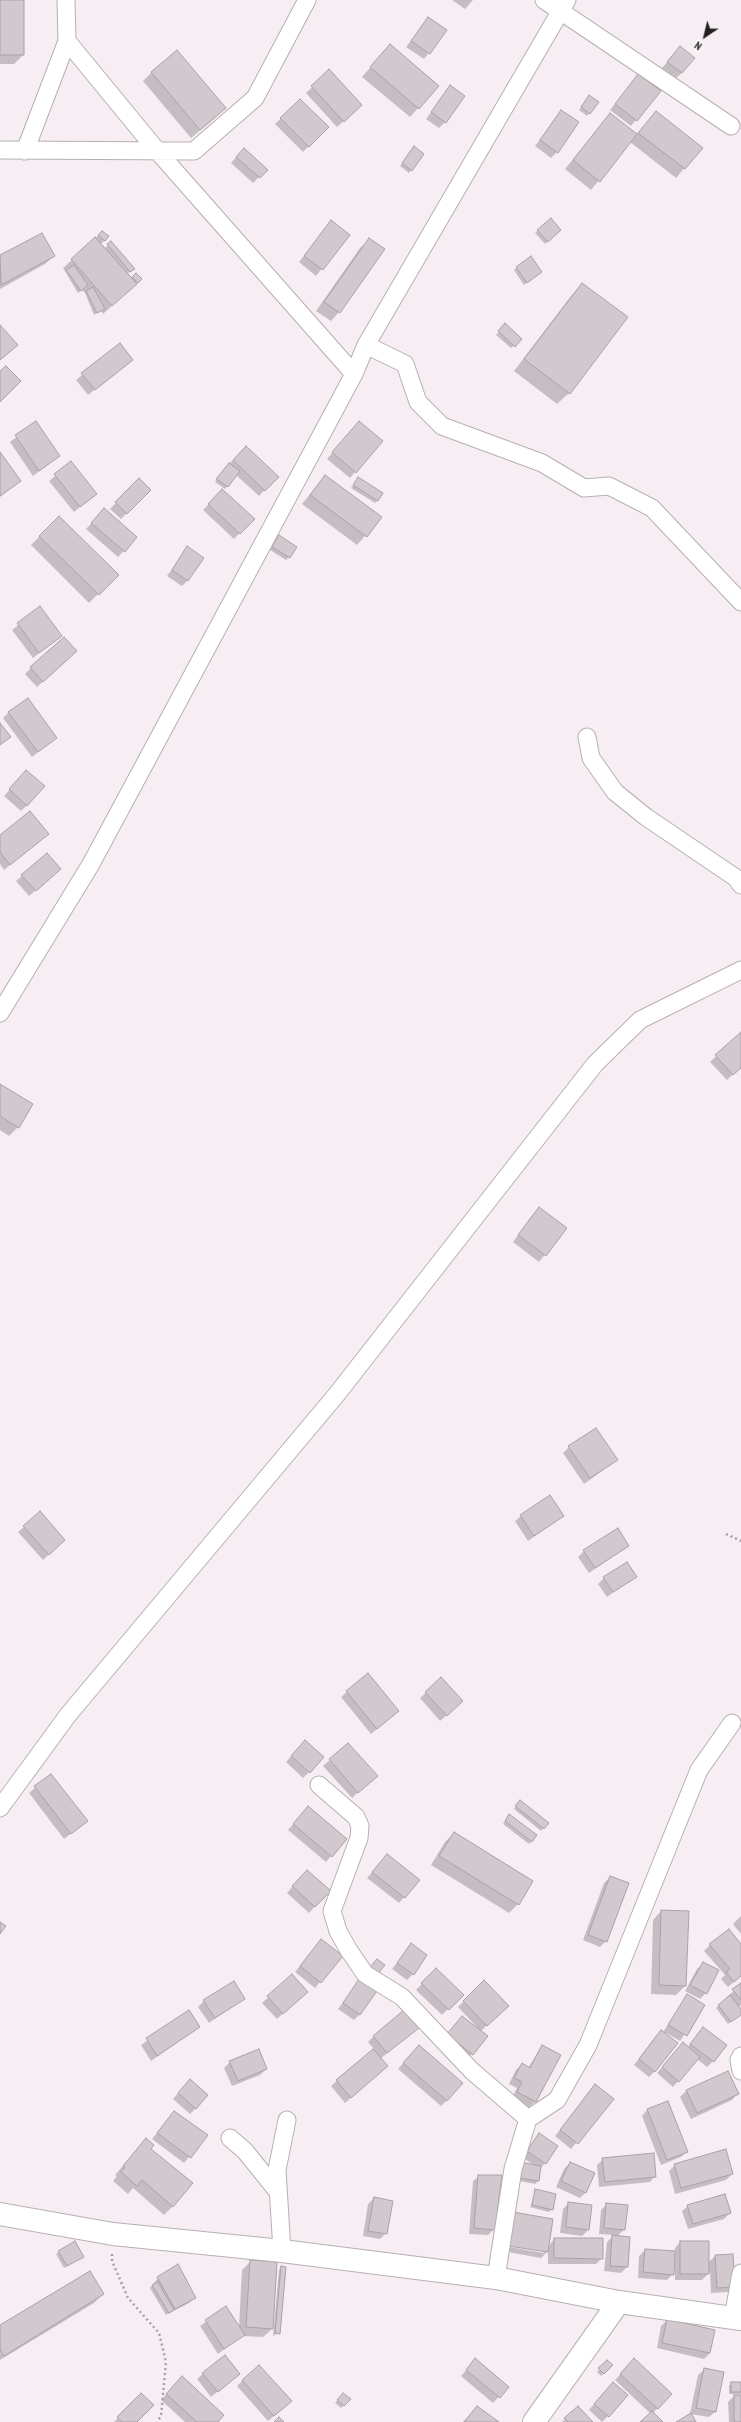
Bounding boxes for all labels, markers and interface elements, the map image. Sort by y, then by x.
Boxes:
north arrow [685,16,725,56]
text: N [692,38,705,53]

